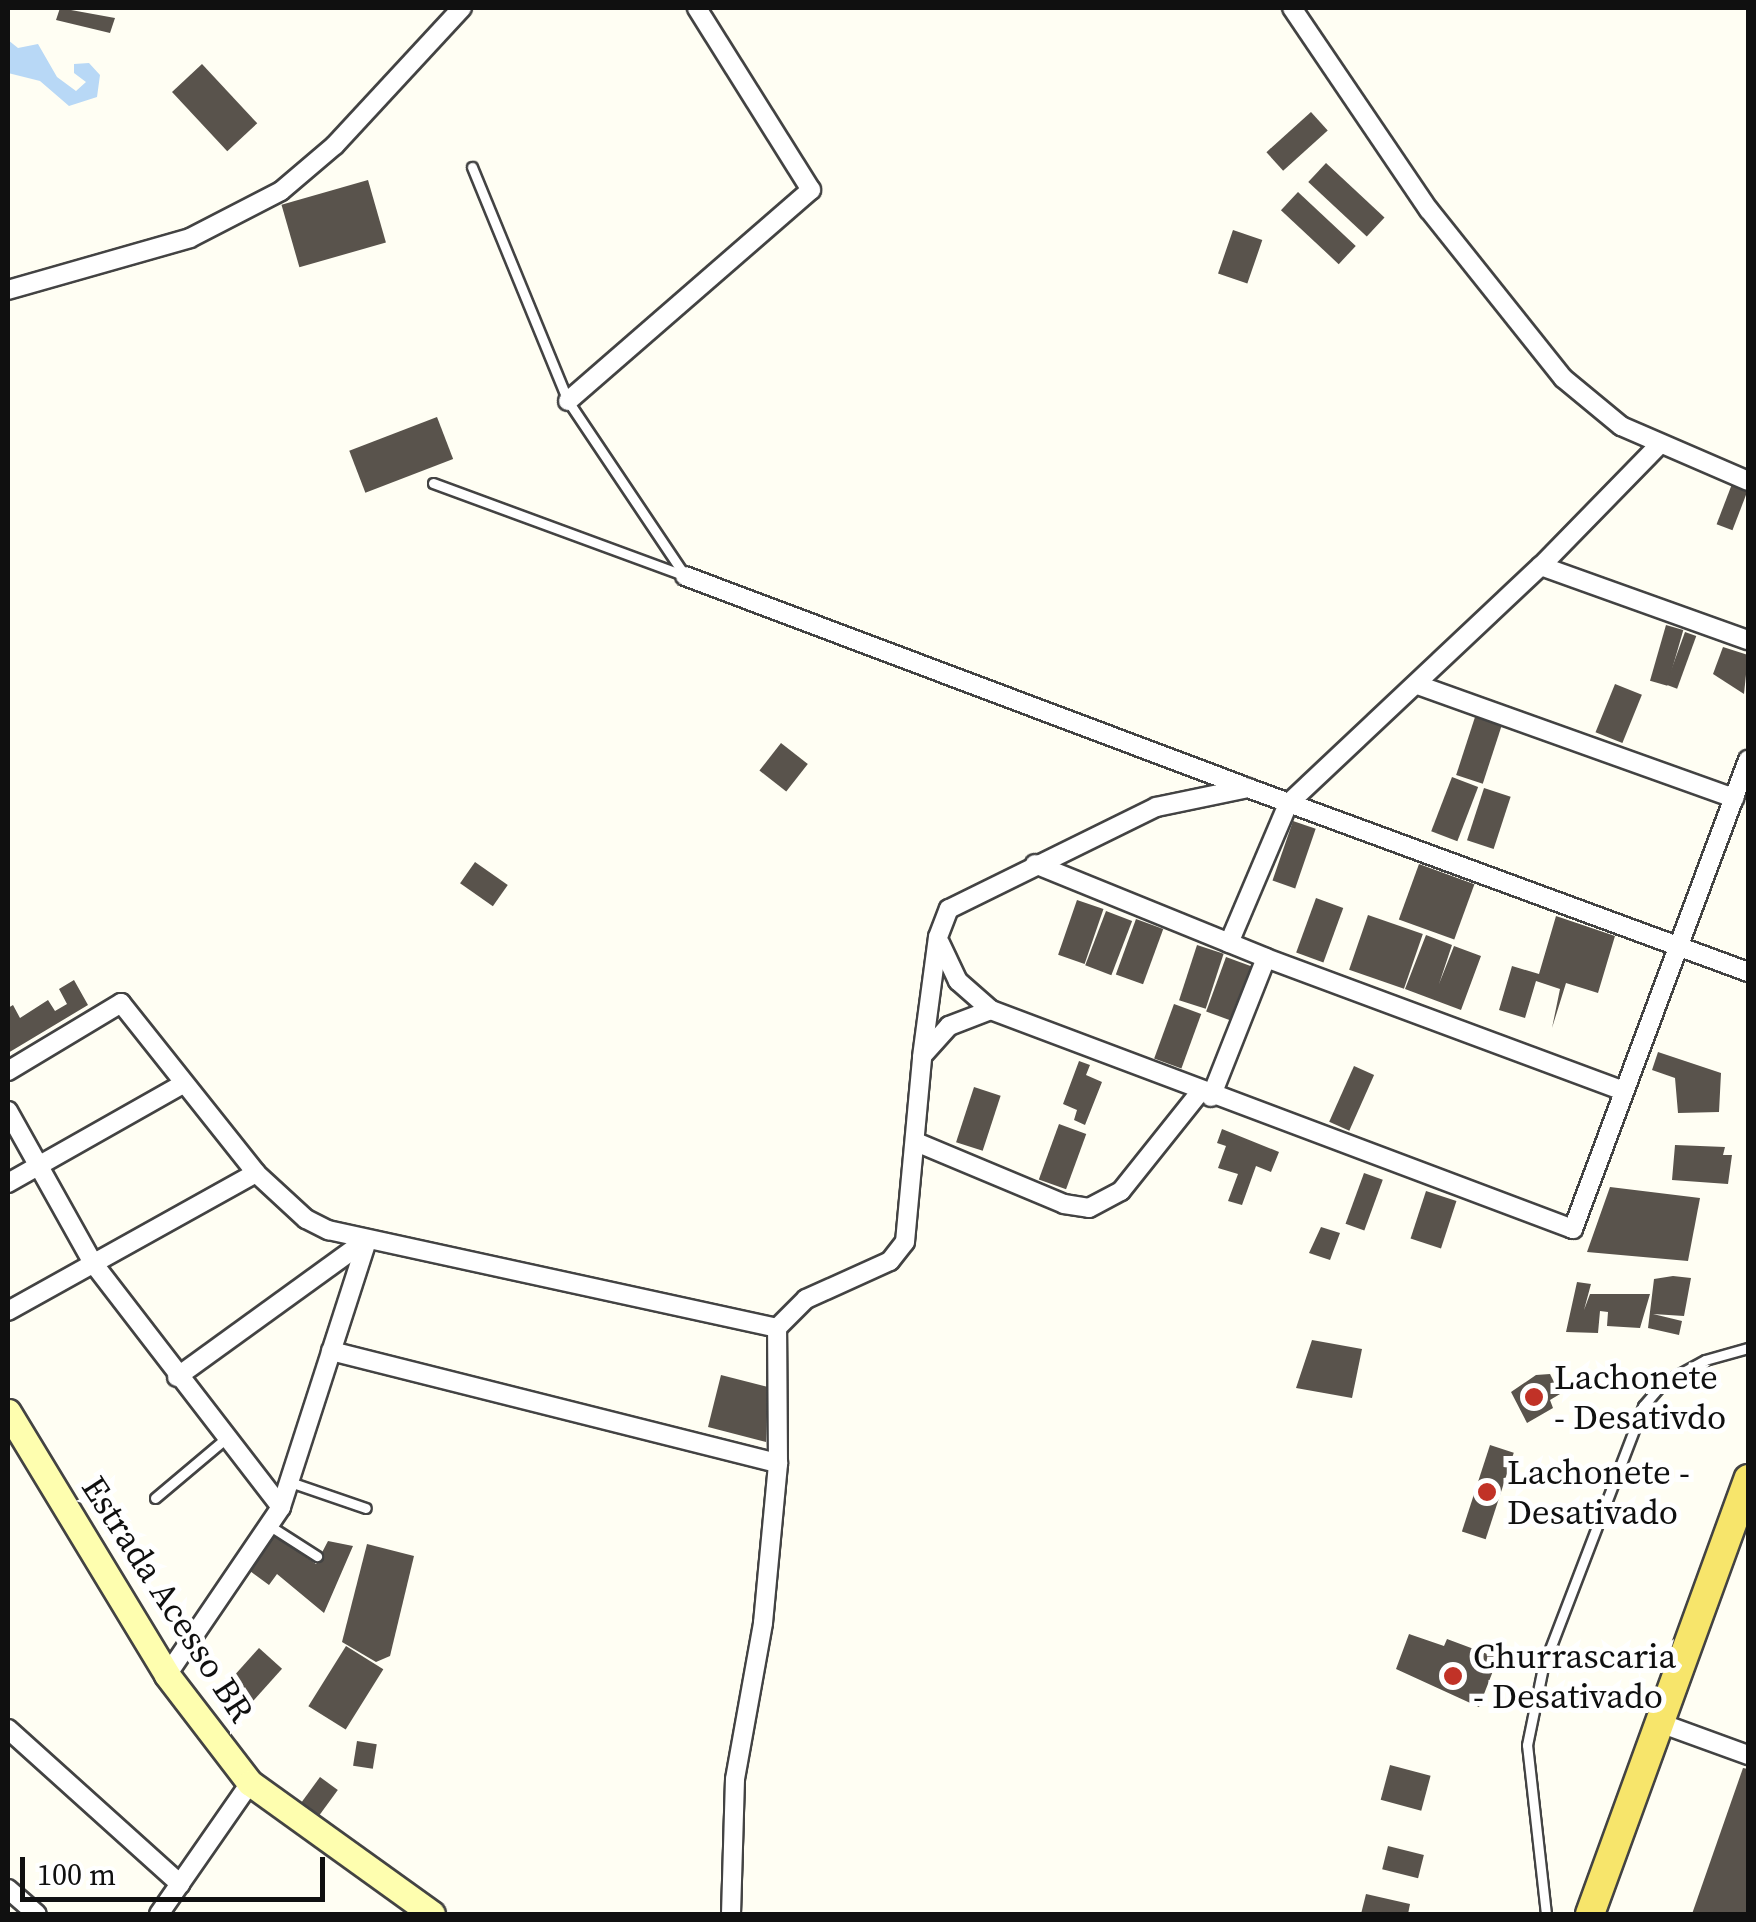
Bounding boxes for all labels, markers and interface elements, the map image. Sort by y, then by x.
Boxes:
place label: Lachonete - Desativdo [1554,1356,1726,1438]
marker: Lachonete - Desativdo [1523,1386,1545,1408]
place label: Lachonete - Desativado [1507,1451,1690,1533]
street label: Estrada Acesso BR [73,1468,263,1730]
marker: Lachonete - Desativado [1476,1481,1498,1503]
place label: Churrascaria - Desativado [1473,1635,1676,1717]
marker: Churrascaria - Desativado [1442,1665,1464,1687]
scale bar [25,1837,330,1899]
text: 100 m [37,1854,116,1895]

